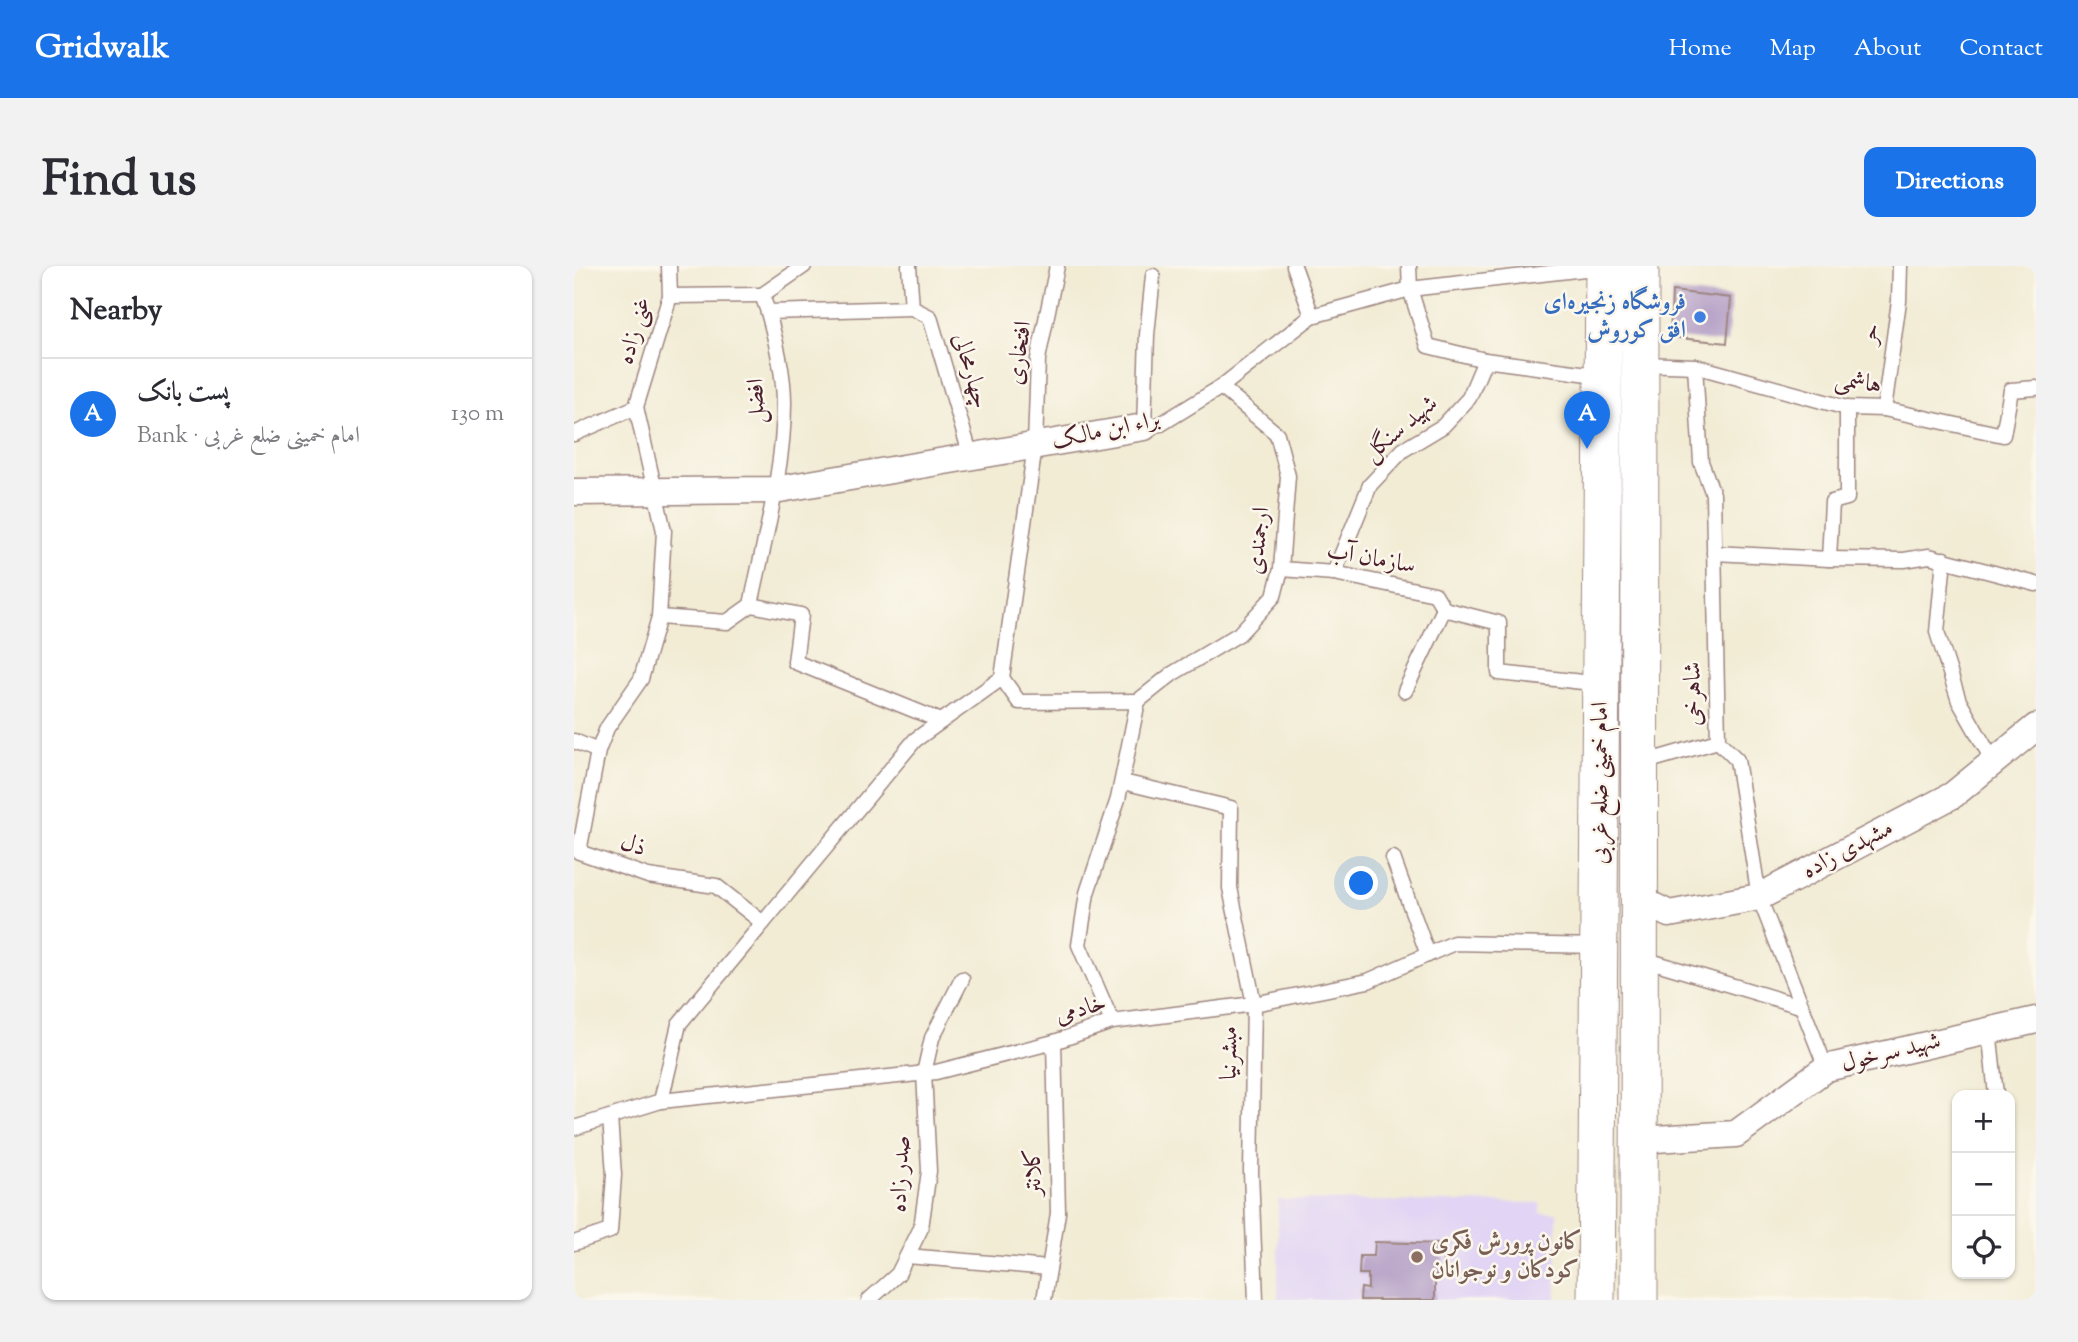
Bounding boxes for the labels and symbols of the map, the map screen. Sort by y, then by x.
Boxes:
place label: فروشگاه زنجیره‌ای افق کوروش [1544,285,1686,348]
street label: غنی زاده [609,293,661,369]
marker: فروشگاه زنجیره‌ای افق کوروش [1692,309,1708,325]
street label: افتخاری [999,319,1041,387]
street label: حر [1852,321,1889,350]
street label: چهارمحالی [943,329,997,413]
street label: هاشمی [1832,363,1884,403]
street label: افضل [740,378,774,424]
street label: شهید سنگل [1356,388,1446,470]
pin: A [1564,391,1610,449]
street label: براء ابن مالک [1049,403,1163,459]
street label: ارجمندی [1239,506,1279,576]
street label: سازمان آب [1324,534,1418,584]
street label: شاهرخی [1676,661,1712,727]
street label: امام خمینی ضلع غربی [1584,702,1621,864]
street label: مشهدی زاده [1796,812,1900,888]
street label: ذل [616,826,650,866]
your location [1344,866,1378,900]
street label: خادمی [1051,986,1111,1034]
street label: شهید سرخول [1838,1024,1944,1082]
street label: مبشرنیا [1213,1026,1247,1080]
street label: صدر زاده [882,1135,920,1213]
street label: کلانتر [1017,1148,1051,1199]
place label: کانون پرورش فکری کودکان و نوجوانان [1431,1226,1582,1288]
marker: کانون پرورش فکری کودکان و نوجوانان [1409,1249,1425,1265]

